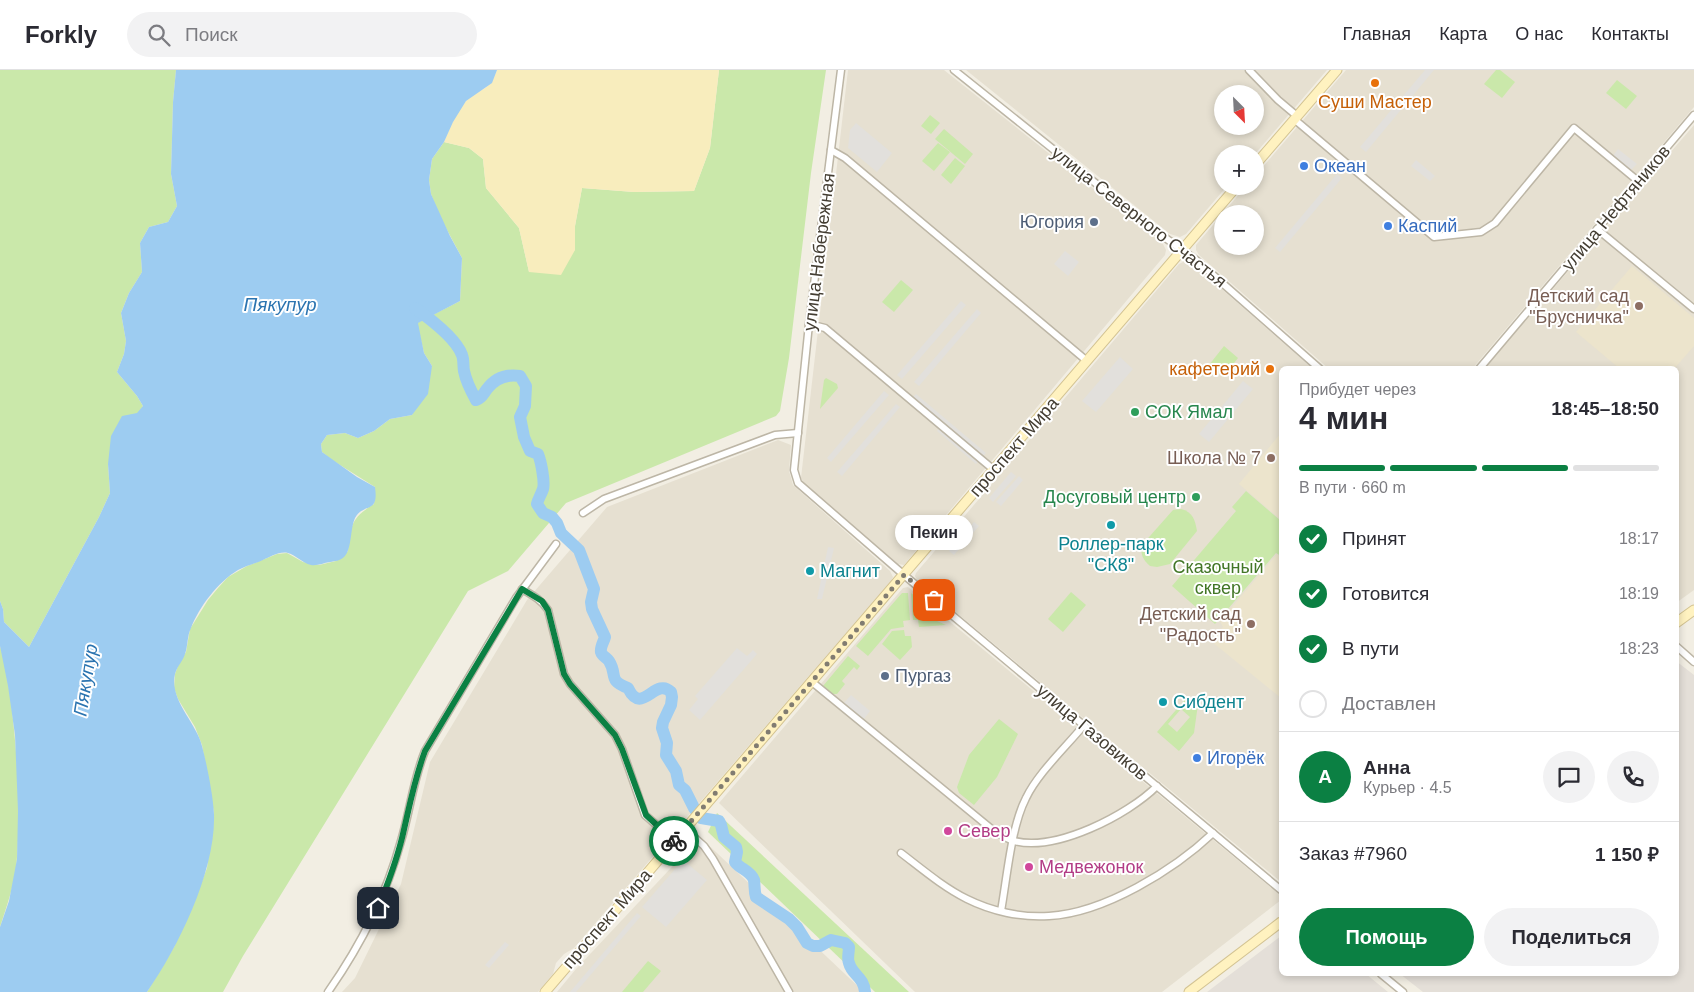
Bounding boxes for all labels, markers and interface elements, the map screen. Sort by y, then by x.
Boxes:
search box [127,12,477,57]
text: Forkly [25,21,97,48]
icon: search [145,21,173,49]
text: Поиск [185,24,238,45]
text: Главная [1343,24,1411,44]
text: Карта [1439,24,1487,44]
text: О нас [1515,24,1563,44]
text: Контакты [1591,24,1669,44]
marker: Суши Мастер [1369,77,1381,89]
north arrow [1214,85,1264,135]
map controls [1214,85,1264,255]
place label: Суши Мастер [1318,92,1432,112]
street label: улица Нефтяников [1558,141,1674,275]
street label: улица Северного Счастья [1048,142,1230,292]
button: + [1214,145,1264,195]
place label: Океан [1314,156,1366,176]
marker: Океан [1298,160,1310,172]
street label: улица Набережная [799,172,839,332]
button: − [1214,205,1264,255]
place label: Югория [1020,212,1084,232]
marker: Югория [1088,216,1100,228]
place label: Каспий [1398,216,1457,236]
marker: Каспий [1382,220,1394,232]
place label: Детский сад "Брусничка" [1528,286,1629,327]
water label: Пякупур [244,294,316,315]
marker: Детский сад "Брусничка" [1633,300,1645,312]
place label: кафетерий [1169,359,1260,379]
marker: кафетерий [1264,363,1276,375]
text: Прибудет через [1299,381,1416,398]
street label: проспект Мира [965,393,1063,501]
text: 18:45–18:50 [1551,398,1659,419]
text: 4 мин [1299,400,1388,436]
place label: СОК Ямал [1145,402,1233,422]
marker: СОК Ямал [1129,406,1141,418]
place label: Школа № 7 [1167,448,1261,468]
marker: Школа № 7 [1265,452,1277,464]
text: В пути · 660 m [1299,479,1406,496]
place label: Досуговый центр [1044,487,1186,507]
marker: Досуговый центр [1190,491,1202,503]
callout: Пекин [895,515,973,550]
marker: Роллер-парк "СК8" [1105,519,1117,531]
text: Пекин [910,524,958,541]
icon: check [1299,525,1327,553]
text: Принят [1342,528,1406,549]
text: 18:17 [1619,530,1659,547]
place label: Роллер-парк "СК8" [1058,534,1164,575]
park label: Сказочный сквер [1172,557,1264,598]
place label: Магнит [820,561,880,581]
marker: Магнит [804,565,816,577]
pin [913,579,955,621]
icon: check [1299,580,1327,608]
text: Готовится [1342,583,1429,604]
text: 18:19 [1619,585,1659,602]
icon: bag [920,586,948,614]
place label: Детский сад "Радость" [1140,604,1241,645]
marker: Детский сад "Радость" [1245,618,1257,630]
icon: check [1299,635,1327,663]
text: В пути [1342,638,1399,659]
text: 18:23 [1619,640,1659,657]
water label: Пякупур [69,642,102,718]
place label: Пургаз [895,666,951,686]
marker: Пургаз [879,670,891,682]
street label: улица Газовиков [1033,680,1151,784]
place label: Сибдент [1173,692,1244,712]
text: Доставлен [1342,693,1436,714]
marker: Сибдент [1157,696,1169,708]
place label: Игорёк [1207,748,1264,768]
button: chat [1543,751,1595,803]
button: phone [1607,751,1659,803]
marker: Игорёк [1191,752,1203,764]
text: Анна [1363,757,1410,778]
text: А [1318,766,1332,787]
text: Курьер · 4.5 [1363,779,1452,796]
courier [649,816,699,866]
place label: Север [958,821,1010,841]
marker: Север [942,825,954,837]
icon: bike [660,827,688,855]
text: Заказ #7960 [1299,843,1407,864]
text: 1 150 ₽ [1595,844,1659,865]
place label: Медвежонок [1039,857,1143,877]
marker: Медвежонок [1023,861,1035,873]
street label: проспект Мира [558,865,656,973]
pin [357,887,399,929]
icon: home [364,894,392,922]
button: Помощь [1299,908,1474,966]
button: Поделиться [1484,908,1659,966]

